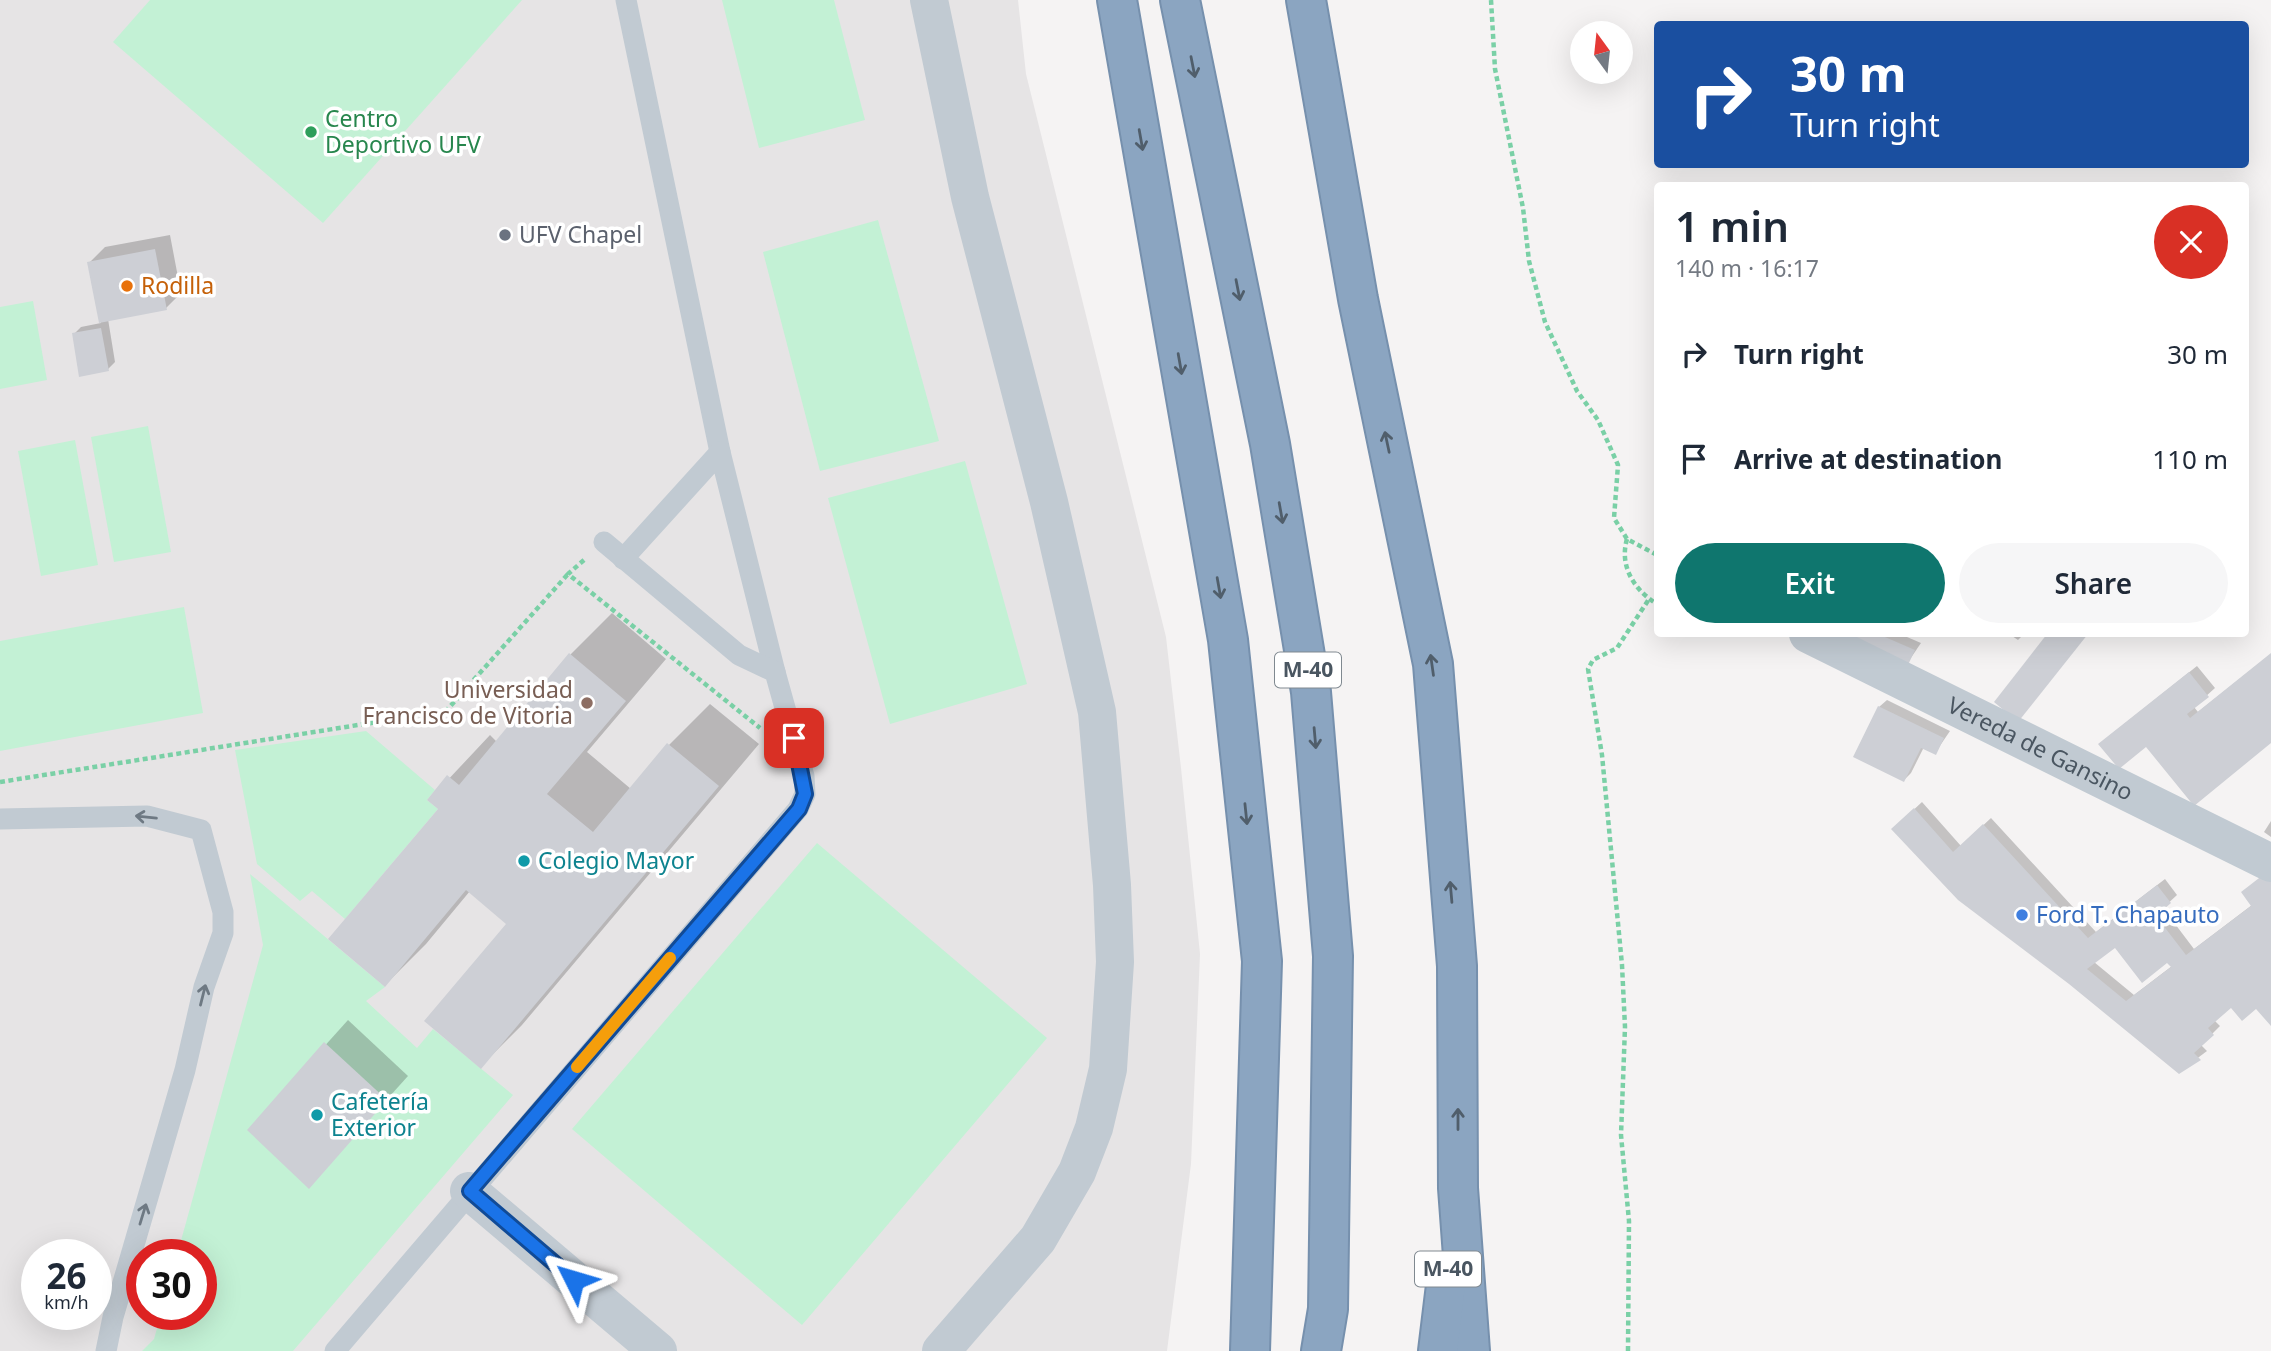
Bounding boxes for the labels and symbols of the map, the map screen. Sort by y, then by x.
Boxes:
north arrow [1570,21,1633,84]
one-way arrow [1187,55,1201,78]
place label: Centro Deportivo UFV [325,102,481,160]
marker: Centro Deportivo UFV [303,124,319,140]
one-way arrow [1135,128,1148,151]
place label: UFV Chapel [519,218,642,250]
marker: UFV Chapel [497,227,513,243]
place label: Rodilla [141,269,214,301]
marker: Rodilla [119,278,135,294]
one-way arrow [1232,278,1246,301]
one-way arrow [1174,352,1187,375]
one-way arrow [1380,431,1394,454]
one-way arrow [1275,501,1288,524]
one-way arrow [1213,576,1226,599]
road number: M-40 [1275,652,1341,688]
one-way arrow [1426,655,1439,677]
place label: Universidad Francisco de Vitoria [363,673,573,731]
street label: Vereda de Gansino [1942,688,2139,807]
marker: Universidad Francisco de Vitoria [579,695,595,711]
pin [764,708,824,768]
one-way arrow [1309,726,1322,749]
one-way arrow [1240,802,1253,825]
one-way arrow [135,811,158,824]
place label: Colegio Mayor [538,844,695,876]
marker: Colegio Mayor [516,853,532,869]
one-way arrow [1444,881,1457,904]
place label: Ford T. Chapauto [2036,898,2220,930]
marker: Ford T. Chapauto [2014,907,2030,923]
one-way arrow [197,984,210,1007]
place label: Cafetería Exterior [331,1085,429,1143]
marker: Cafetería Exterior [309,1107,325,1123]
one-way arrow [1451,1108,1465,1131]
one-way arrow [137,1203,150,1225]
speed limit sign: 30 [126,1239,217,1330]
position arrow [537,1243,611,1317]
road number: M-40 [1415,1252,1481,1286]

